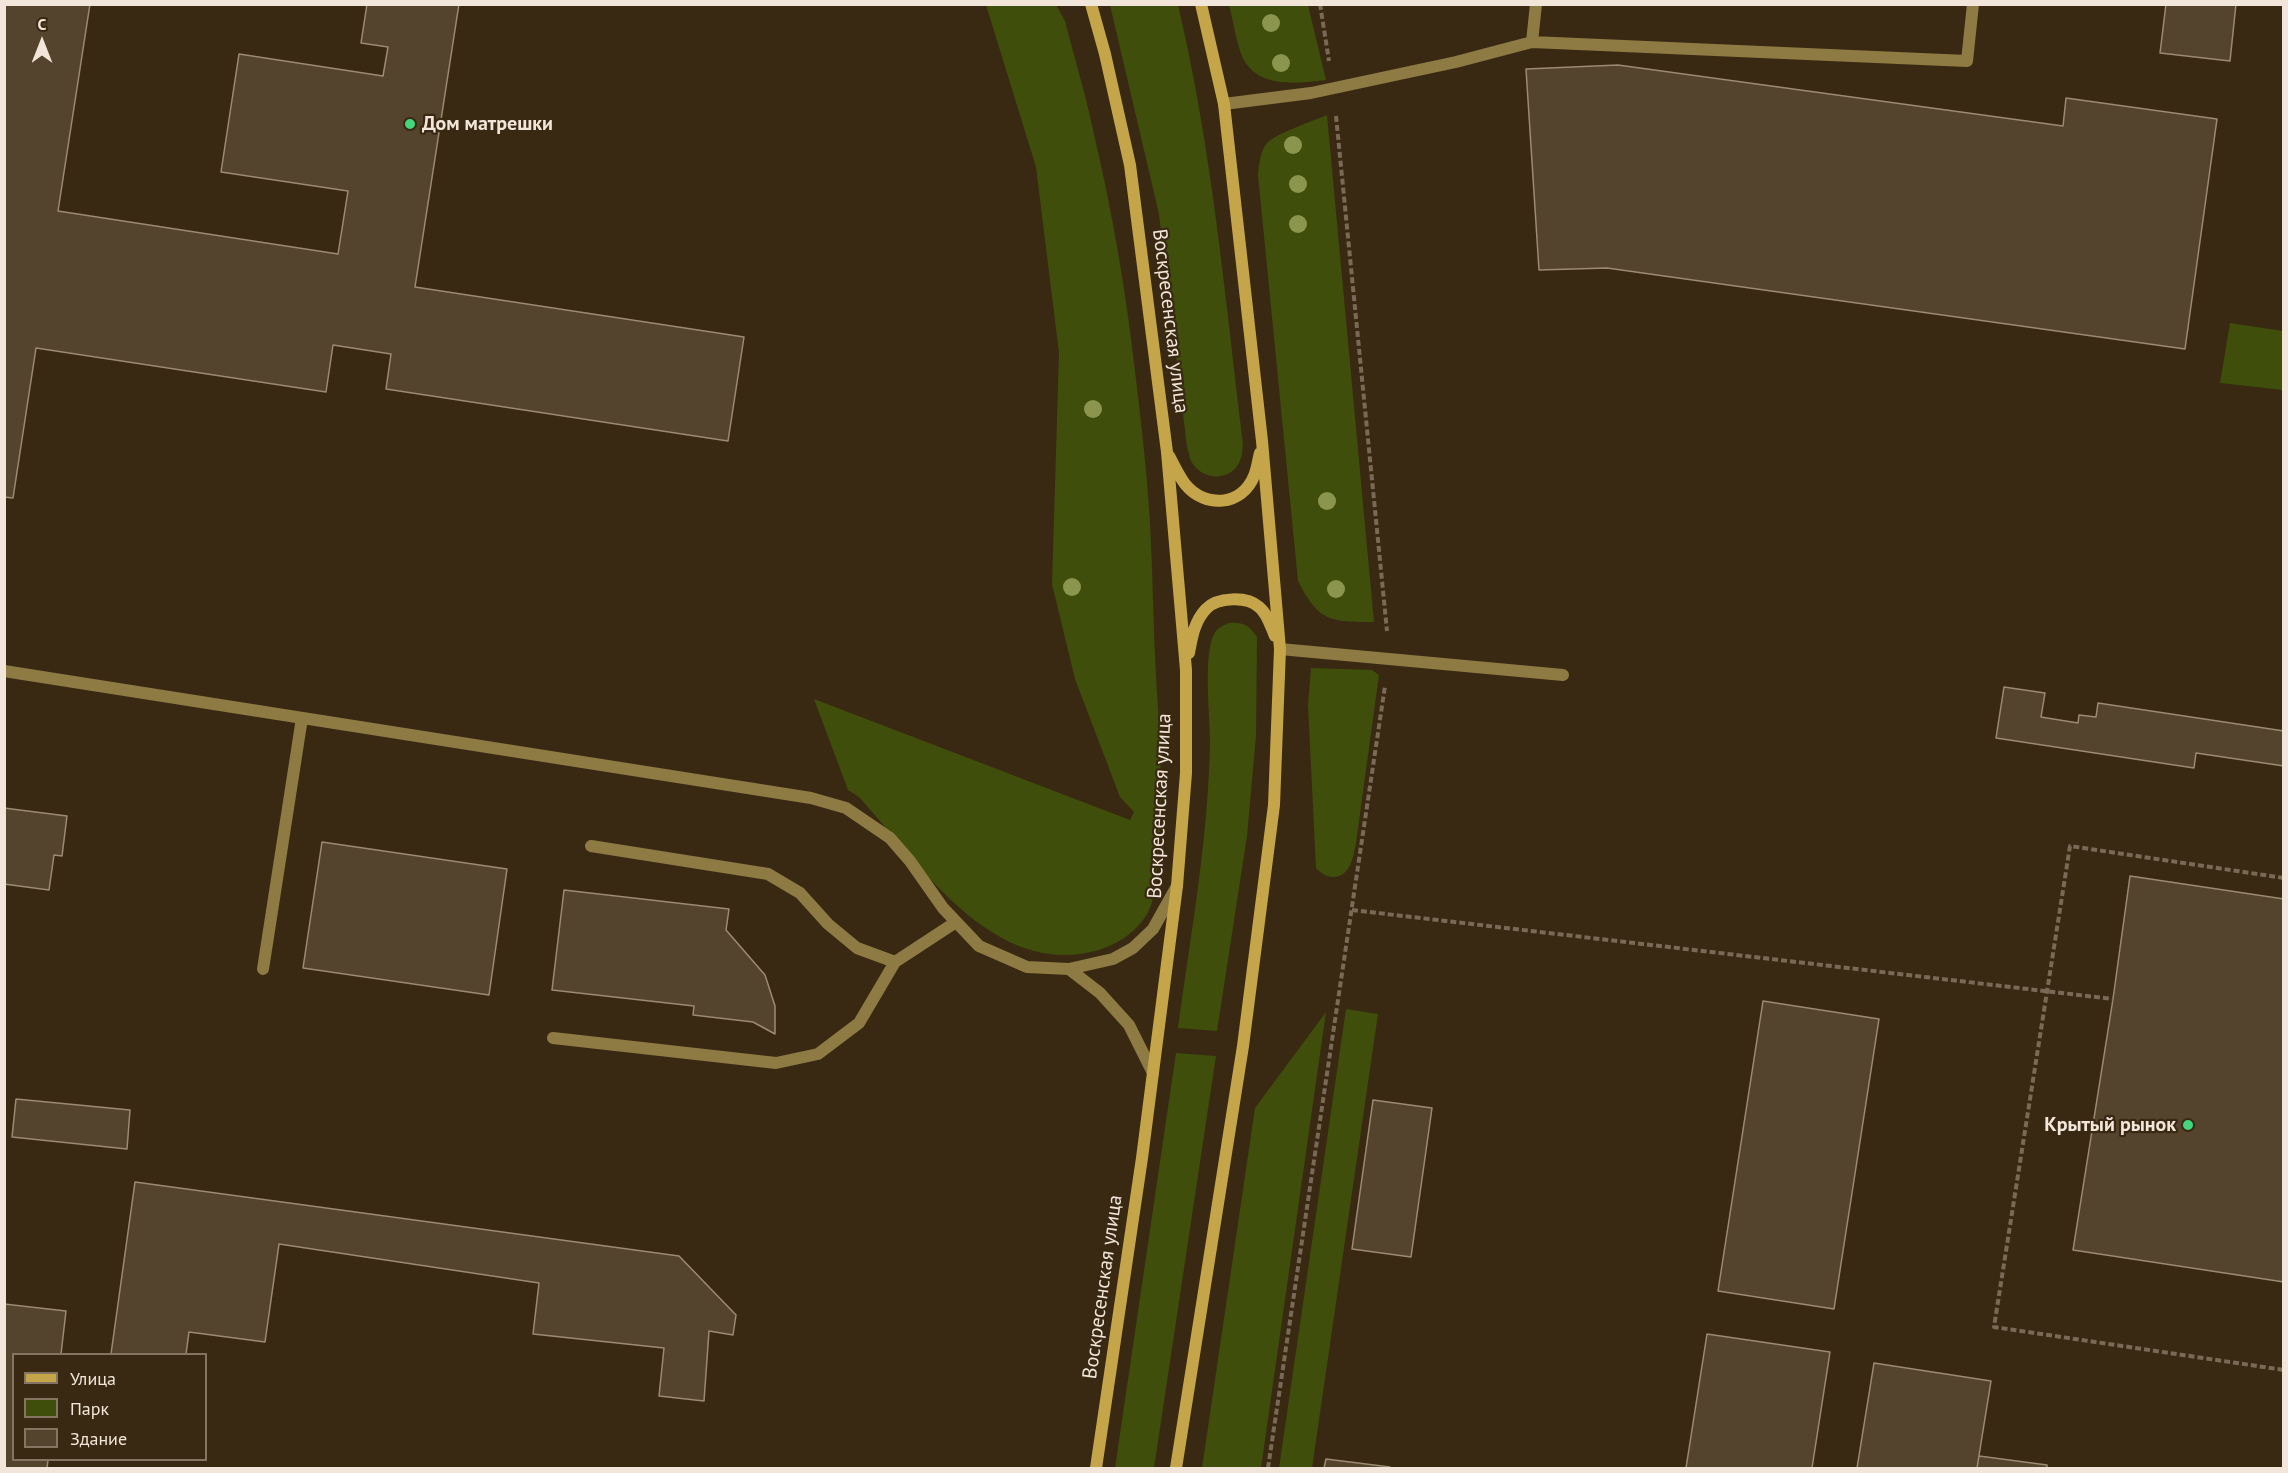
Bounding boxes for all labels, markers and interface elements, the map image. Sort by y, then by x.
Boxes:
north arrow [12,12,72,72]
text: С [38,14,46,34]
place label: Дом матрешки [422,112,553,136]
marker: Дом матрешки [403,117,417,131]
street label: Воскресенская улица [1147,227,1193,415]
street label: Воскресенская улица [1143,713,1177,899]
place label: Крытый рынок [2044,1113,2176,1137]
marker: Крытый рынок [2181,1118,2195,1132]
street label: Воскресенская улица [1078,1193,1128,1381]
legend [12,1353,207,1461]
text: Улица [70,1367,116,1390]
text: Парк [70,1397,109,1420]
text: Здание [70,1427,127,1450]

